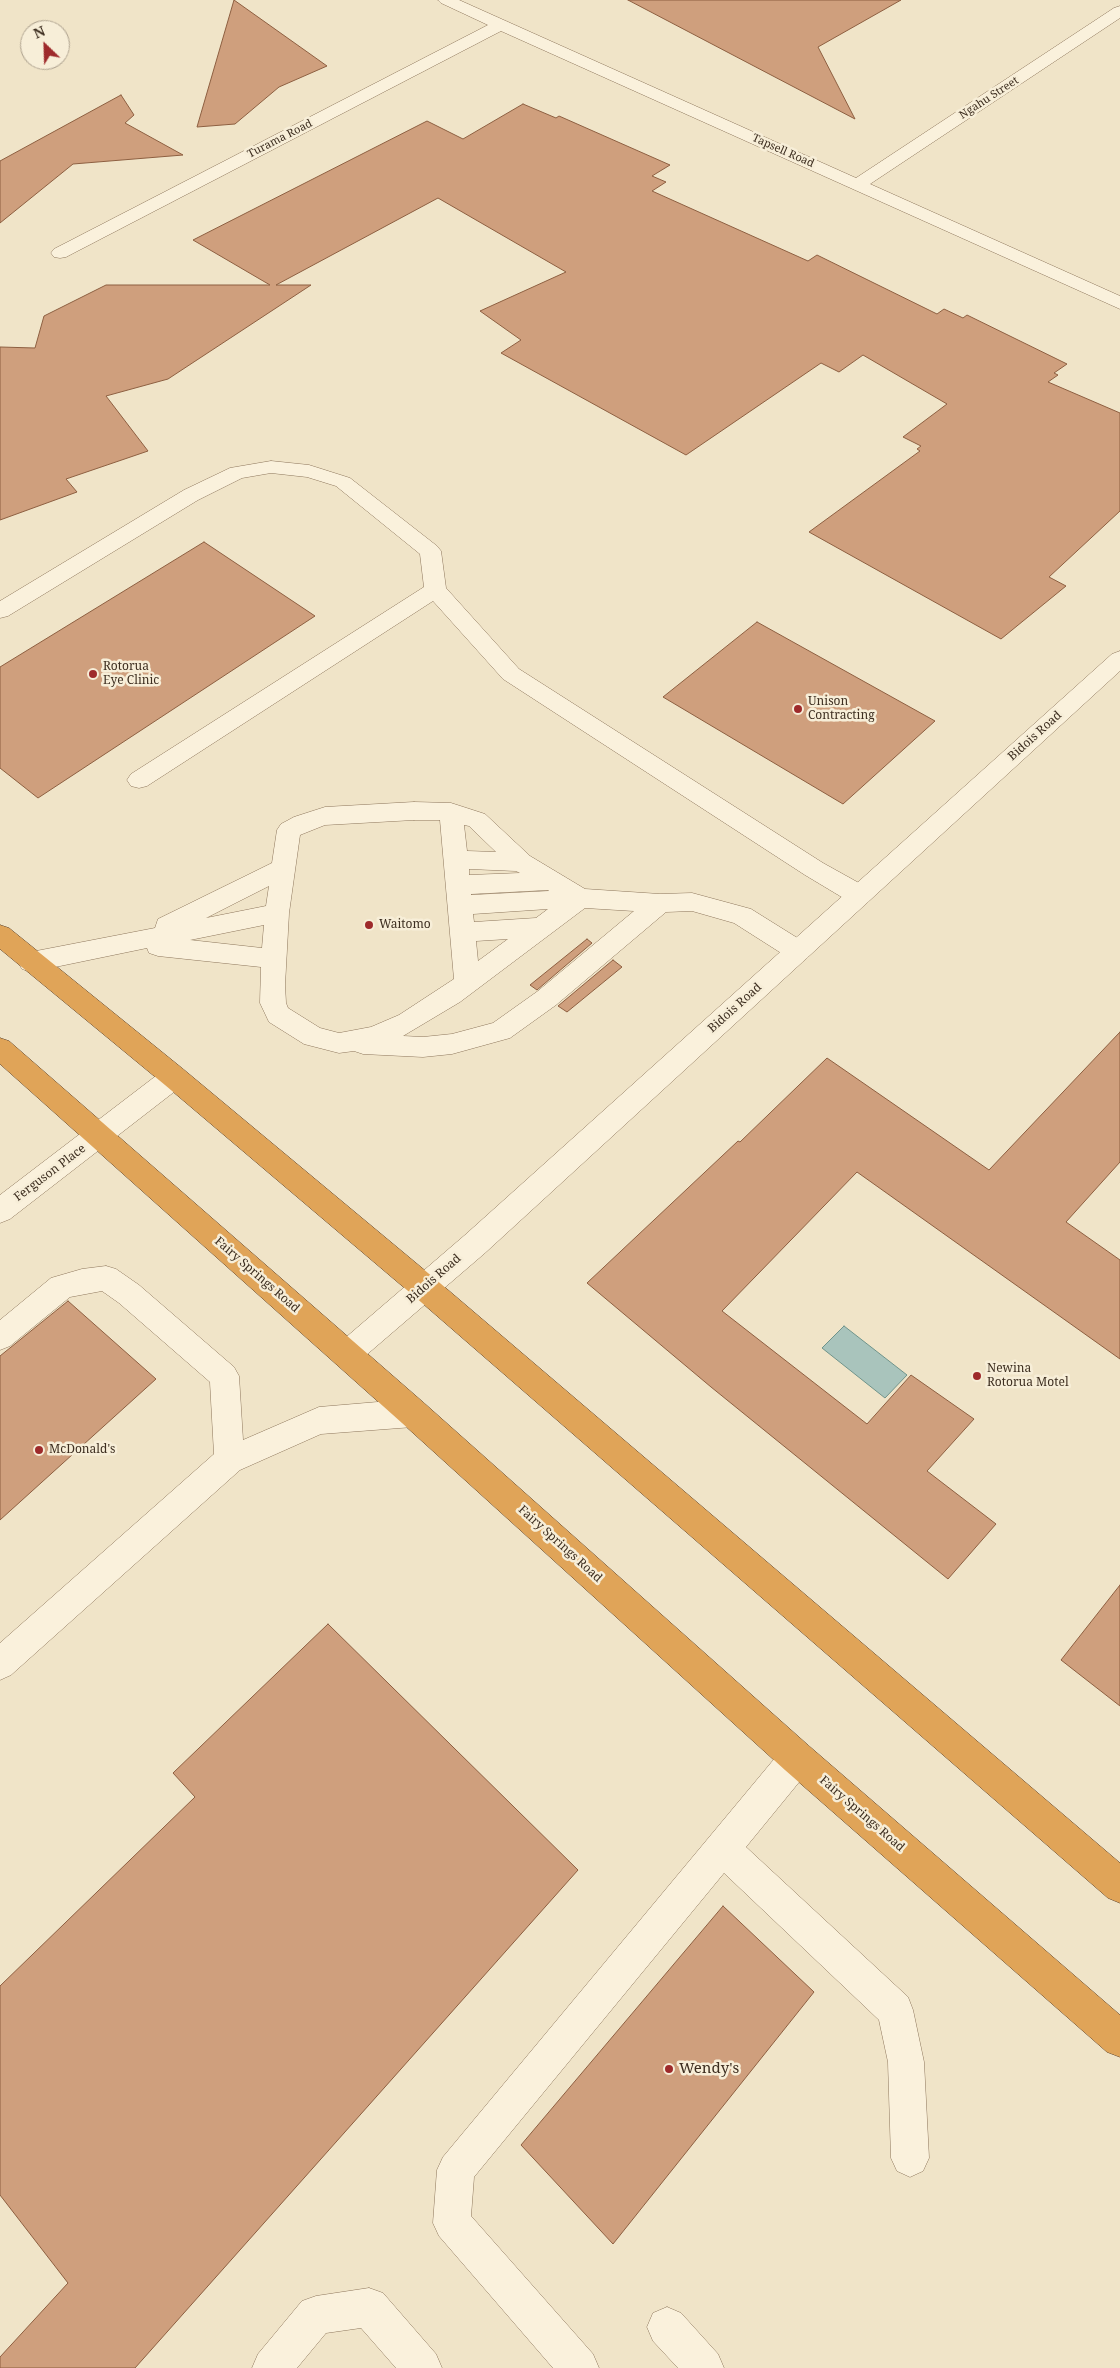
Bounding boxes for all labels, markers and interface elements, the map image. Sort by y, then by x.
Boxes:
north arrow [20,20,70,70]
text: N [30,21,48,43]
street label: Ngahu Street [957,74,1021,122]
street label: Turama Road [245,117,315,161]
street label: Tapsell Road [750,131,816,171]
place label: Rotorua Eye Clinic [103,660,159,688]
marker: Rotorua Eye Clinic [87,668,99,680]
place label: Unison Contracting [808,695,875,723]
marker: Unison Contracting [792,703,804,715]
street label: Bidois Road [1005,708,1065,764]
place label: Waitomo [379,918,431,932]
marker: Waitomo [363,919,375,931]
street label: Bidois Road [705,980,765,1036]
street label: Ferguson Place [11,1141,89,1205]
street label: Fairy Springs Road [212,1234,302,1316]
street label: Bidois Road [404,1251,464,1307]
place label: Newina Rotorua Motel [987,1362,1069,1390]
marker: Newina Rotorua Motel [971,1370,983,1382]
place label: McDonald's [49,1443,115,1457]
marker: McDonald's [33,1444,45,1456]
street label: Fairy Springs Road [515,1503,605,1585]
street label: Fairy Springs Road [817,1773,907,1855]
place label: Wendy's [679,2060,739,2078]
marker: Wendy's [663,2063,675,2075]

